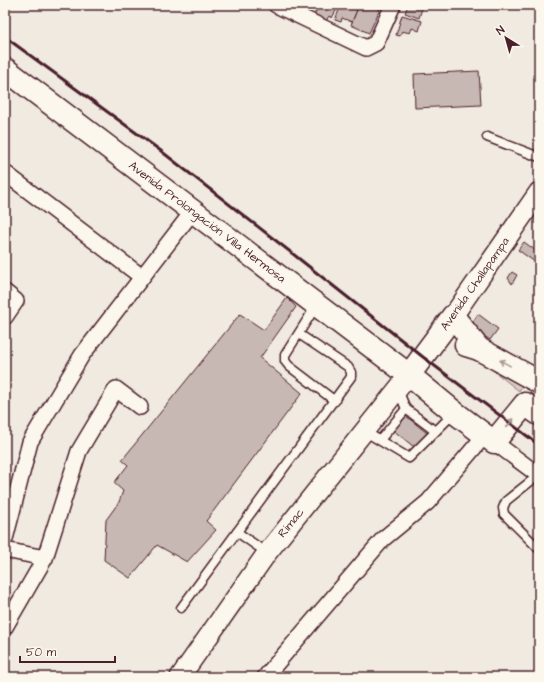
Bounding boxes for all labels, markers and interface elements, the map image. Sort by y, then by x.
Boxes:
north arrow [486,18,526,58]
text: N [493,22,508,38]
street label: Avenida Prolongación Villa Hermosa [124,157,289,288]
street label: Avenida Challapampa [436,234,514,334]
one-way arrow [499,359,511,366]
one-way arrow [505,417,514,428]
street label: Rímac [274,504,308,541]
scale bar [20,638,115,664]
text: 50 m [26,644,57,661]

